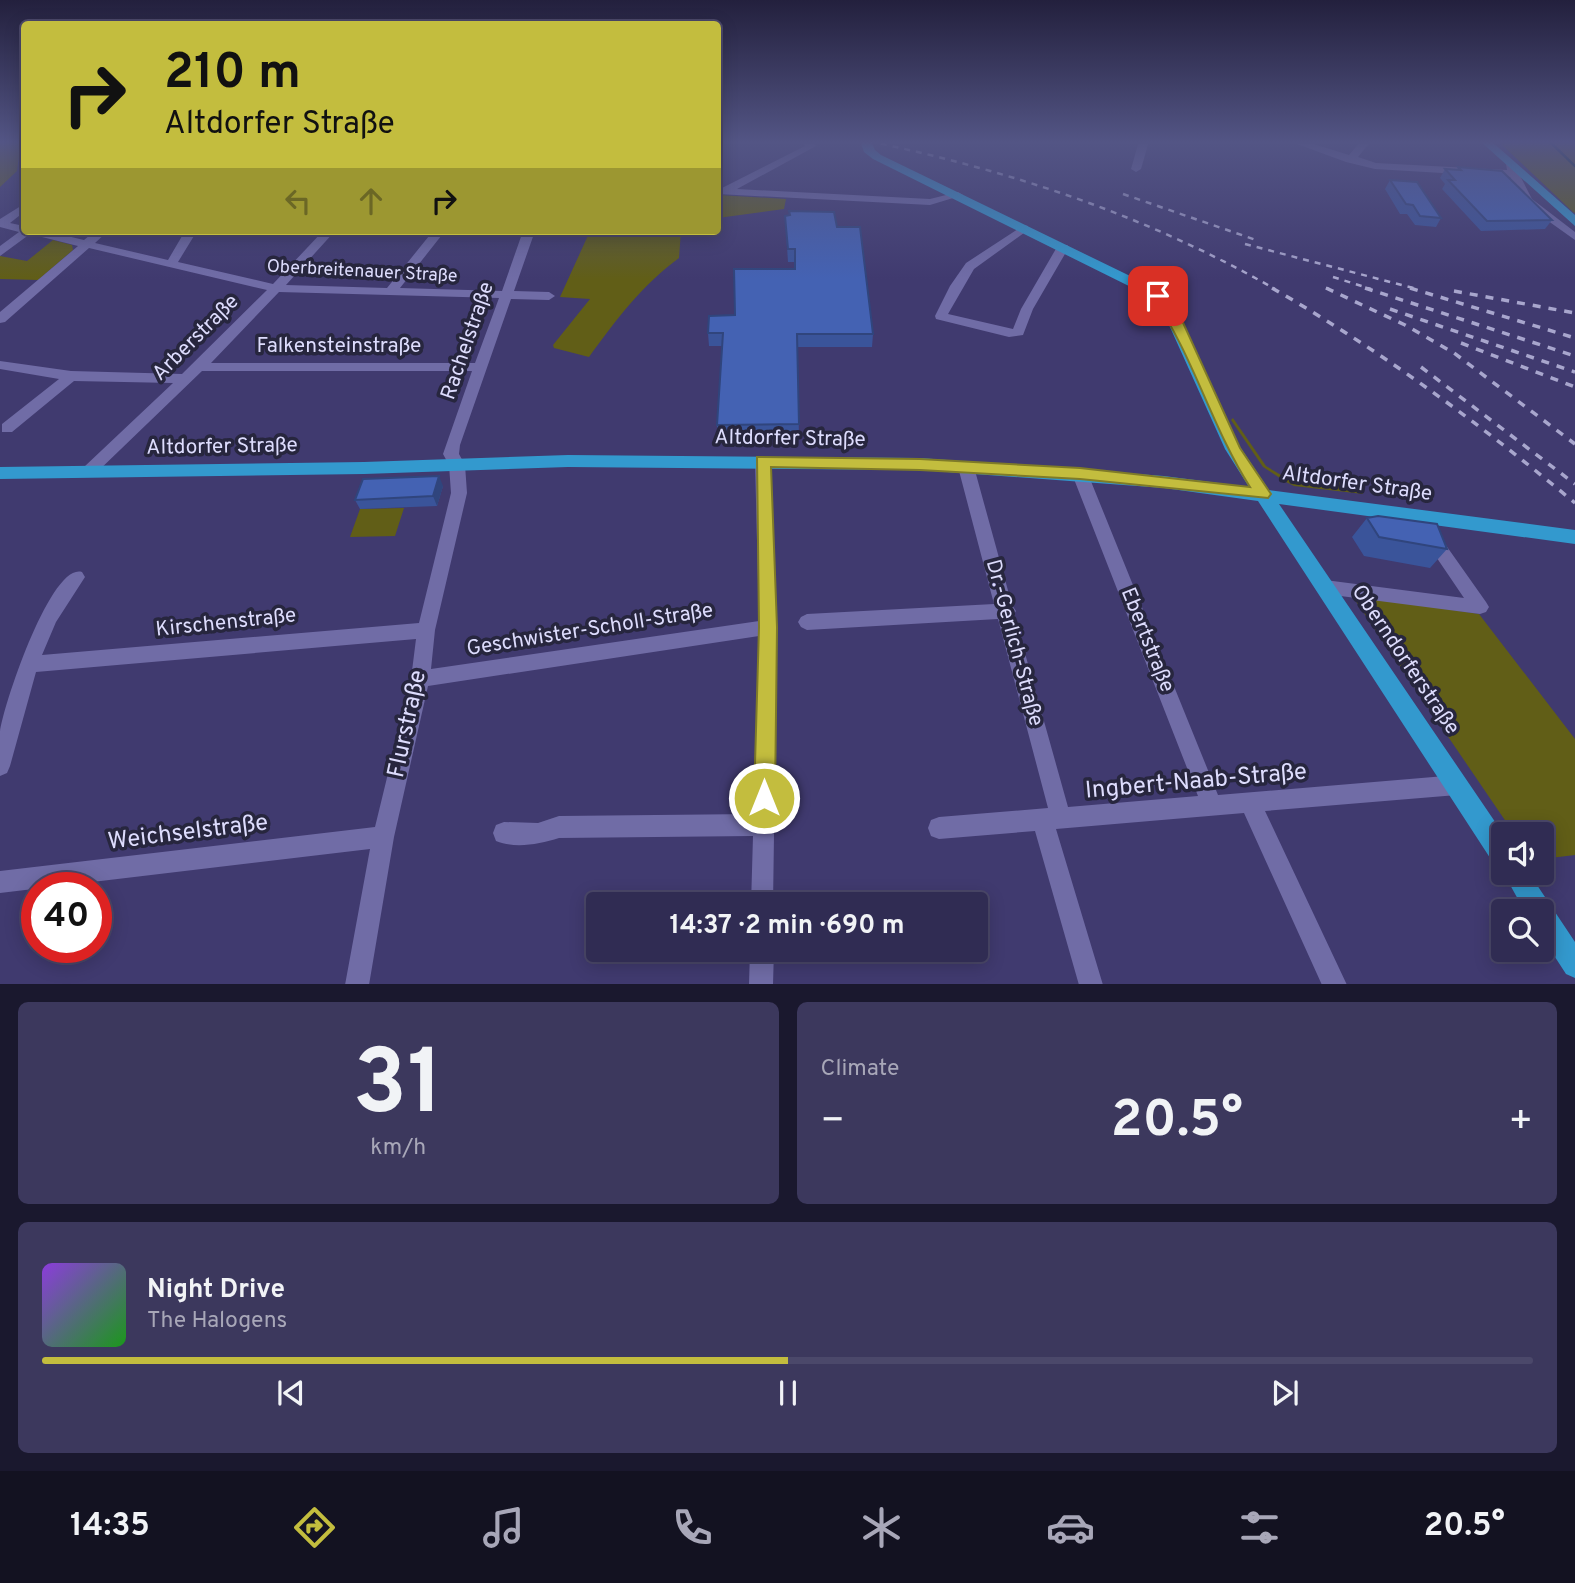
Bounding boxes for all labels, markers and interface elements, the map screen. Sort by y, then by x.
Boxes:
text: 210 m [164,44,301,106]
icon: right [49,49,140,140]
text: Altdorfer Straße [164,105,395,145]
icon: left [279,182,317,220]
icon: ahead [352,182,390,220]
icon: right [425,182,463,220]
street label: Oberbreitenauer Straße [266,256,458,288]
pin [1128,266,1188,326]
icon: arrive [1139,277,1177,315]
street label: Rachelstraße [435,278,501,404]
street label: Arberstraße [147,289,245,387]
street label: Falkensteinstraße [257,333,421,360]
street label: Altdorfer Straße [714,424,866,454]
street label: Altdorfer Straße [146,432,298,462]
street label: Altdorfer Straße [1280,460,1434,508]
street label: Dr.-Gerlich-Straße [979,557,1049,729]
street label: Oberndorferstraße [1345,580,1465,740]
street label: Ebertstraße [1114,584,1180,696]
street label: Geschwister-Scholl-Straße [465,597,715,663]
street label: Kirschenstraße [154,602,298,644]
street label: Flurstraße [382,667,434,781]
street label: Ingbert-Naab-Straße [1084,757,1308,807]
position arrow [727,761,801,835]
street label: Weichselstraße [106,808,270,858]
map controls [1491,822,1554,962]
button: sound [1491,822,1554,885]
speed limit sign: 40 [21,872,112,963]
button: search [1491,899,1554,962]
text: 14:37 · 2 min · 690 m [669,910,905,943]
text: 31 [353,1031,444,1146]
text: Climate [821,1055,899,1084]
text: 20.5° [1111,1089,1243,1155]
text: − [821,1098,845,1147]
text: + [1508,1098,1533,1147]
text: km/h [370,1134,426,1163]
text: Night Drive [147,1274,285,1307]
text: The Halogens [147,1307,287,1336]
icon: previous [272,1374,310,1412]
icon: pause [769,1374,807,1412]
icon: next [1266,1374,1304,1412]
icon: directions [290,1503,339,1552]
icon: music [479,1503,528,1552]
icon: phone [668,1503,717,1552]
icon: climate [857,1503,906,1552]
icon: car [1046,1503,1095,1552]
icon: filters [1235,1503,1284,1552]
text: 14:35 [70,1507,150,1547]
text: 20.5° [1424,1507,1505,1547]

